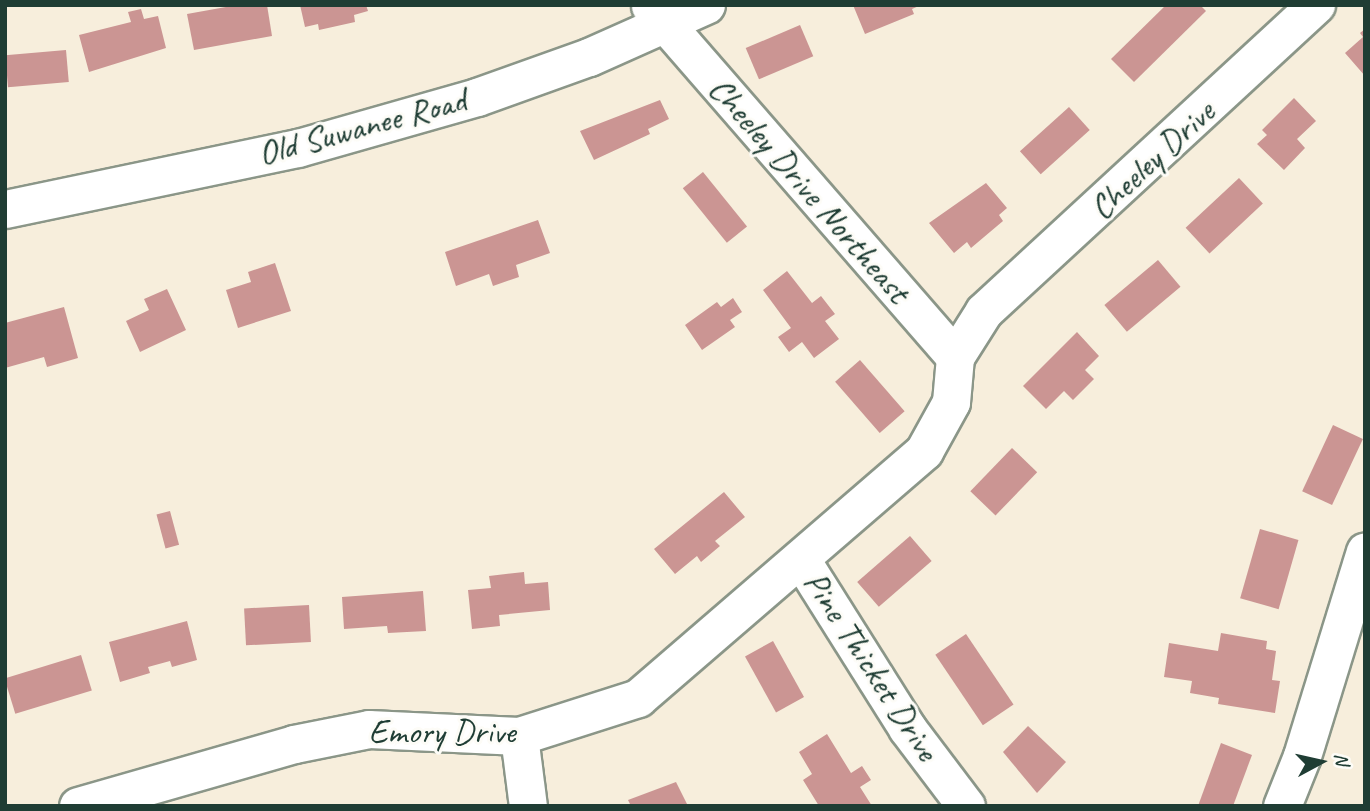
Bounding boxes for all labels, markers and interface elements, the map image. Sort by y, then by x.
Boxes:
street label: Cheeley Drive Northeast [699,68,919,312]
street label: Old Suwanee Road [254,79,470,175]
street label: Cheeley Drive [1081,91,1223,229]
street label: Pine Thicket Drive [794,563,948,769]
street label: Emory Drive [368,711,516,753]
north arrow [1286,727,1356,797]
text: N [1329,752,1354,767]

